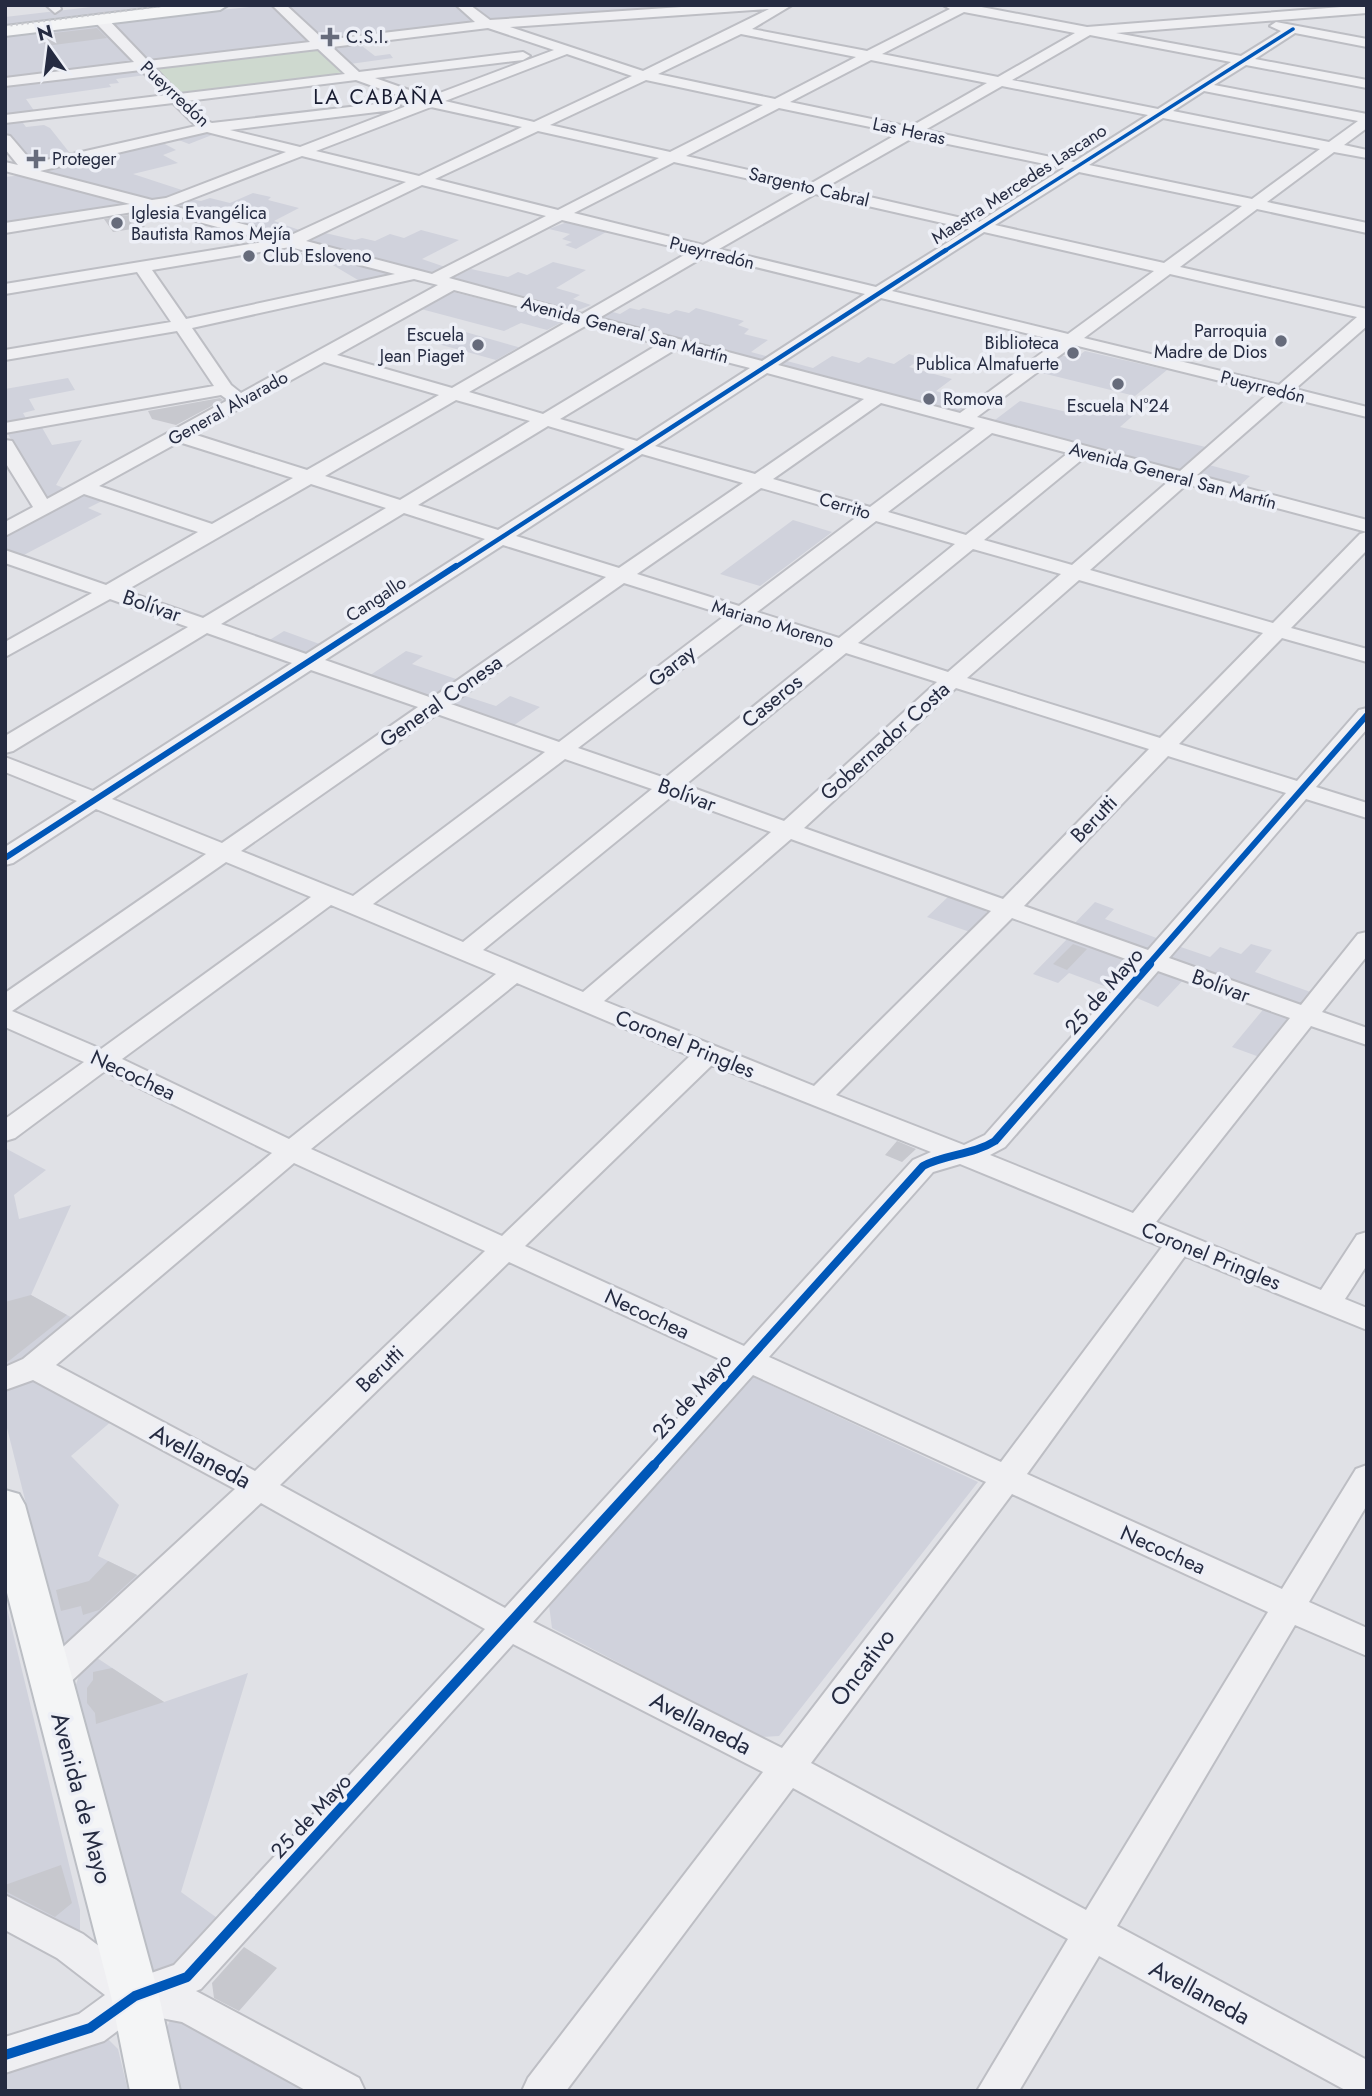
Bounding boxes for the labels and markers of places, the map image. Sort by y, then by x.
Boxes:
place label: C.S.I. [346,24,389,50]
marker: C.S.I. [320,27,340,47]
place label: Proteger [52,146,117,172]
marker: Proteger [26,149,46,169]
place label: Iglesia Evangélica Bautista Ramos Mejía [131,200,291,247]
marker: Iglesia Evangélica Bautista Ramos Mejía [109,215,125,231]
place label: Club Esloveno [263,243,372,269]
marker: Club Esloveno [241,248,257,264]
place label: Parroquia Madre de Dios [1154,318,1267,365]
place label: Escuela Jean Piaget [378,322,465,369]
place label: Biblioteca Publica Almafuerte [916,330,1059,377]
marker: Parroquia Madre de Dios [1273,333,1289,349]
marker: Escuela Jean Piaget [470,337,486,353]
marker: Biblioteca Publica Almafuerte [1065,345,1081,361]
marker: Escuela N°24 [1110,376,1126,392]
place label: Romova [943,386,1003,412]
marker: Romova [921,391,937,407]
place label: Escuela N°24 [1067,393,1169,419]

